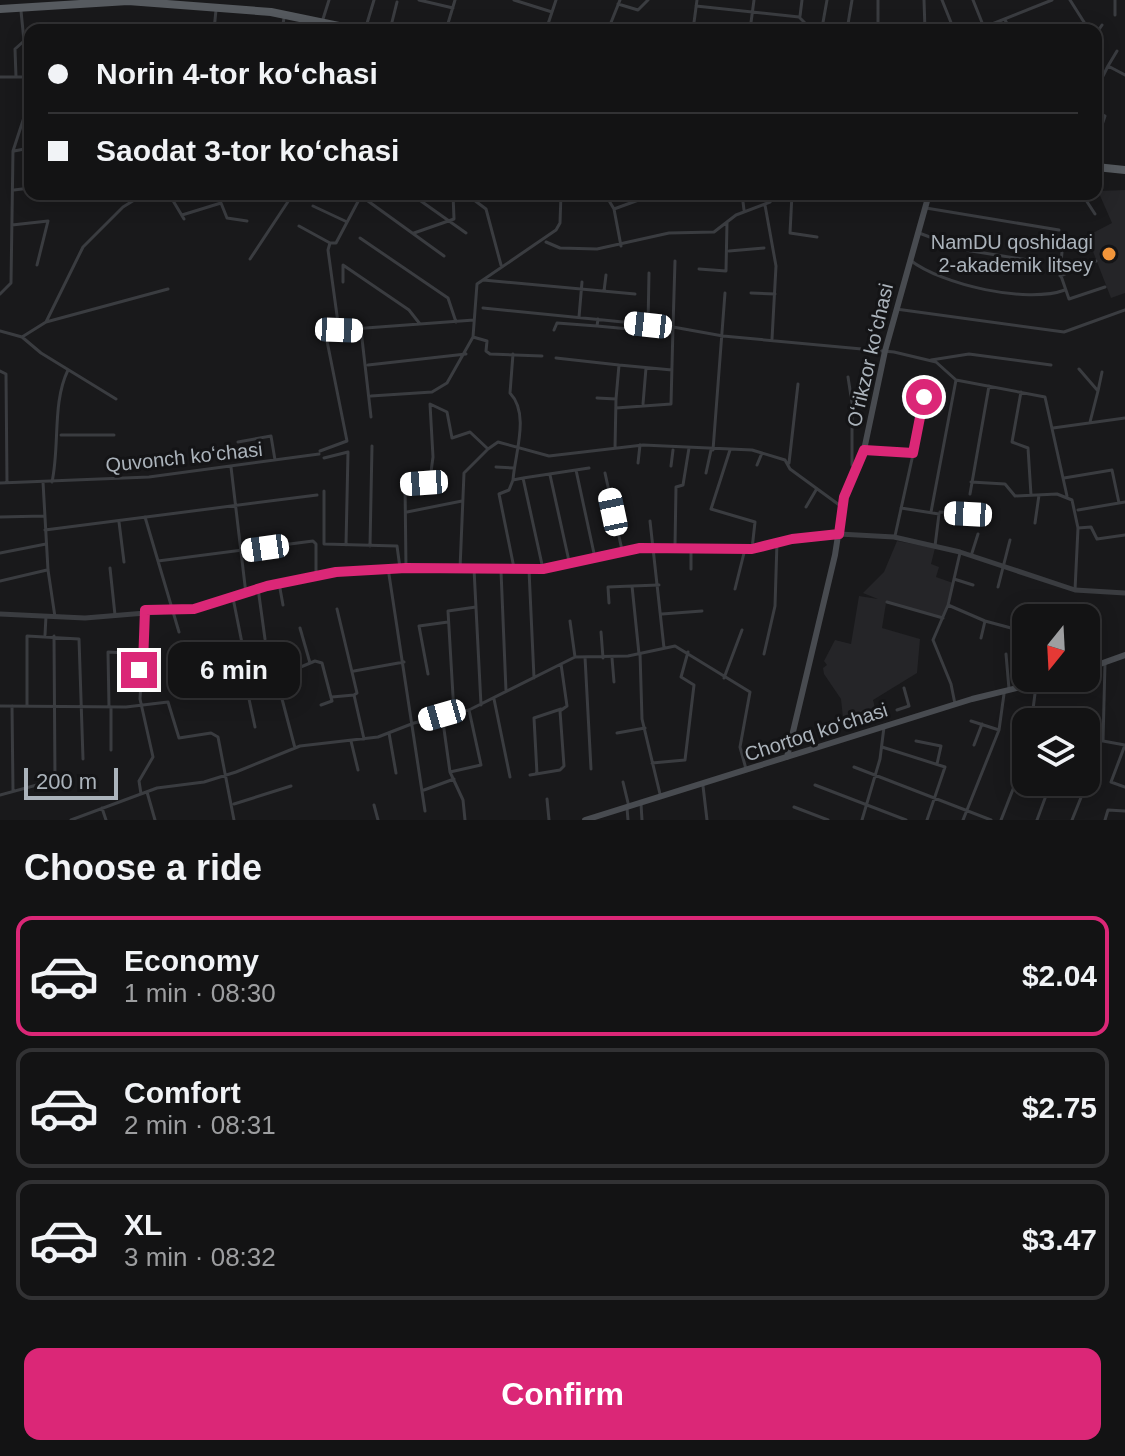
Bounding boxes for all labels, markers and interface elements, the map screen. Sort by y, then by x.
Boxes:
text: Norin 4-tor koʻchasi [96,57,378,90]
text: Saodat 3-tor koʻchasi [96,134,399,167]
place label: NamDU qoshidagi 2-akademik litsey [931,231,1093,276]
marker: NamDU qoshidagi 2-akademik litsey [1100,245,1118,263]
street label: Oʻrikzor koʻchasi [843,281,897,429]
car [623,311,673,339]
car [315,317,363,343]
route start [906,379,942,415]
street label: Quvonch koʻchasi [104,438,264,476]
car [399,469,449,497]
car [596,486,630,538]
car [943,501,993,527]
car [240,533,290,563]
north arrow [1012,604,1100,692]
map controls [1012,604,1100,796]
callout: 6 min [167,642,299,698]
route end [121,652,157,688]
text: 6 min [200,655,268,685]
car [416,697,468,733]
street label: Chortoq koʻchasi [742,699,890,765]
button: layers [1012,708,1100,796]
scale bar [24,764,118,800]
text: 200 m [36,769,97,794]
text: Choose a ride [24,847,262,888]
icon: car [28,940,100,1012]
text: Economy [124,944,259,977]
text: $2.04 [1022,959,1097,992]
text: 1 min · 08:30 [124,978,276,1008]
icon: car [28,1072,100,1144]
text: Comfort [124,1076,241,1109]
text: $2.75 [1022,1091,1097,1124]
text: 2 min · 08:31 [124,1110,276,1140]
icon: car [28,1204,100,1276]
text: XL [124,1208,162,1241]
text: $3.47 [1022,1223,1097,1256]
text: 3 min · 08:32 [124,1242,276,1272]
button: Confirm [24,1348,1101,1440]

